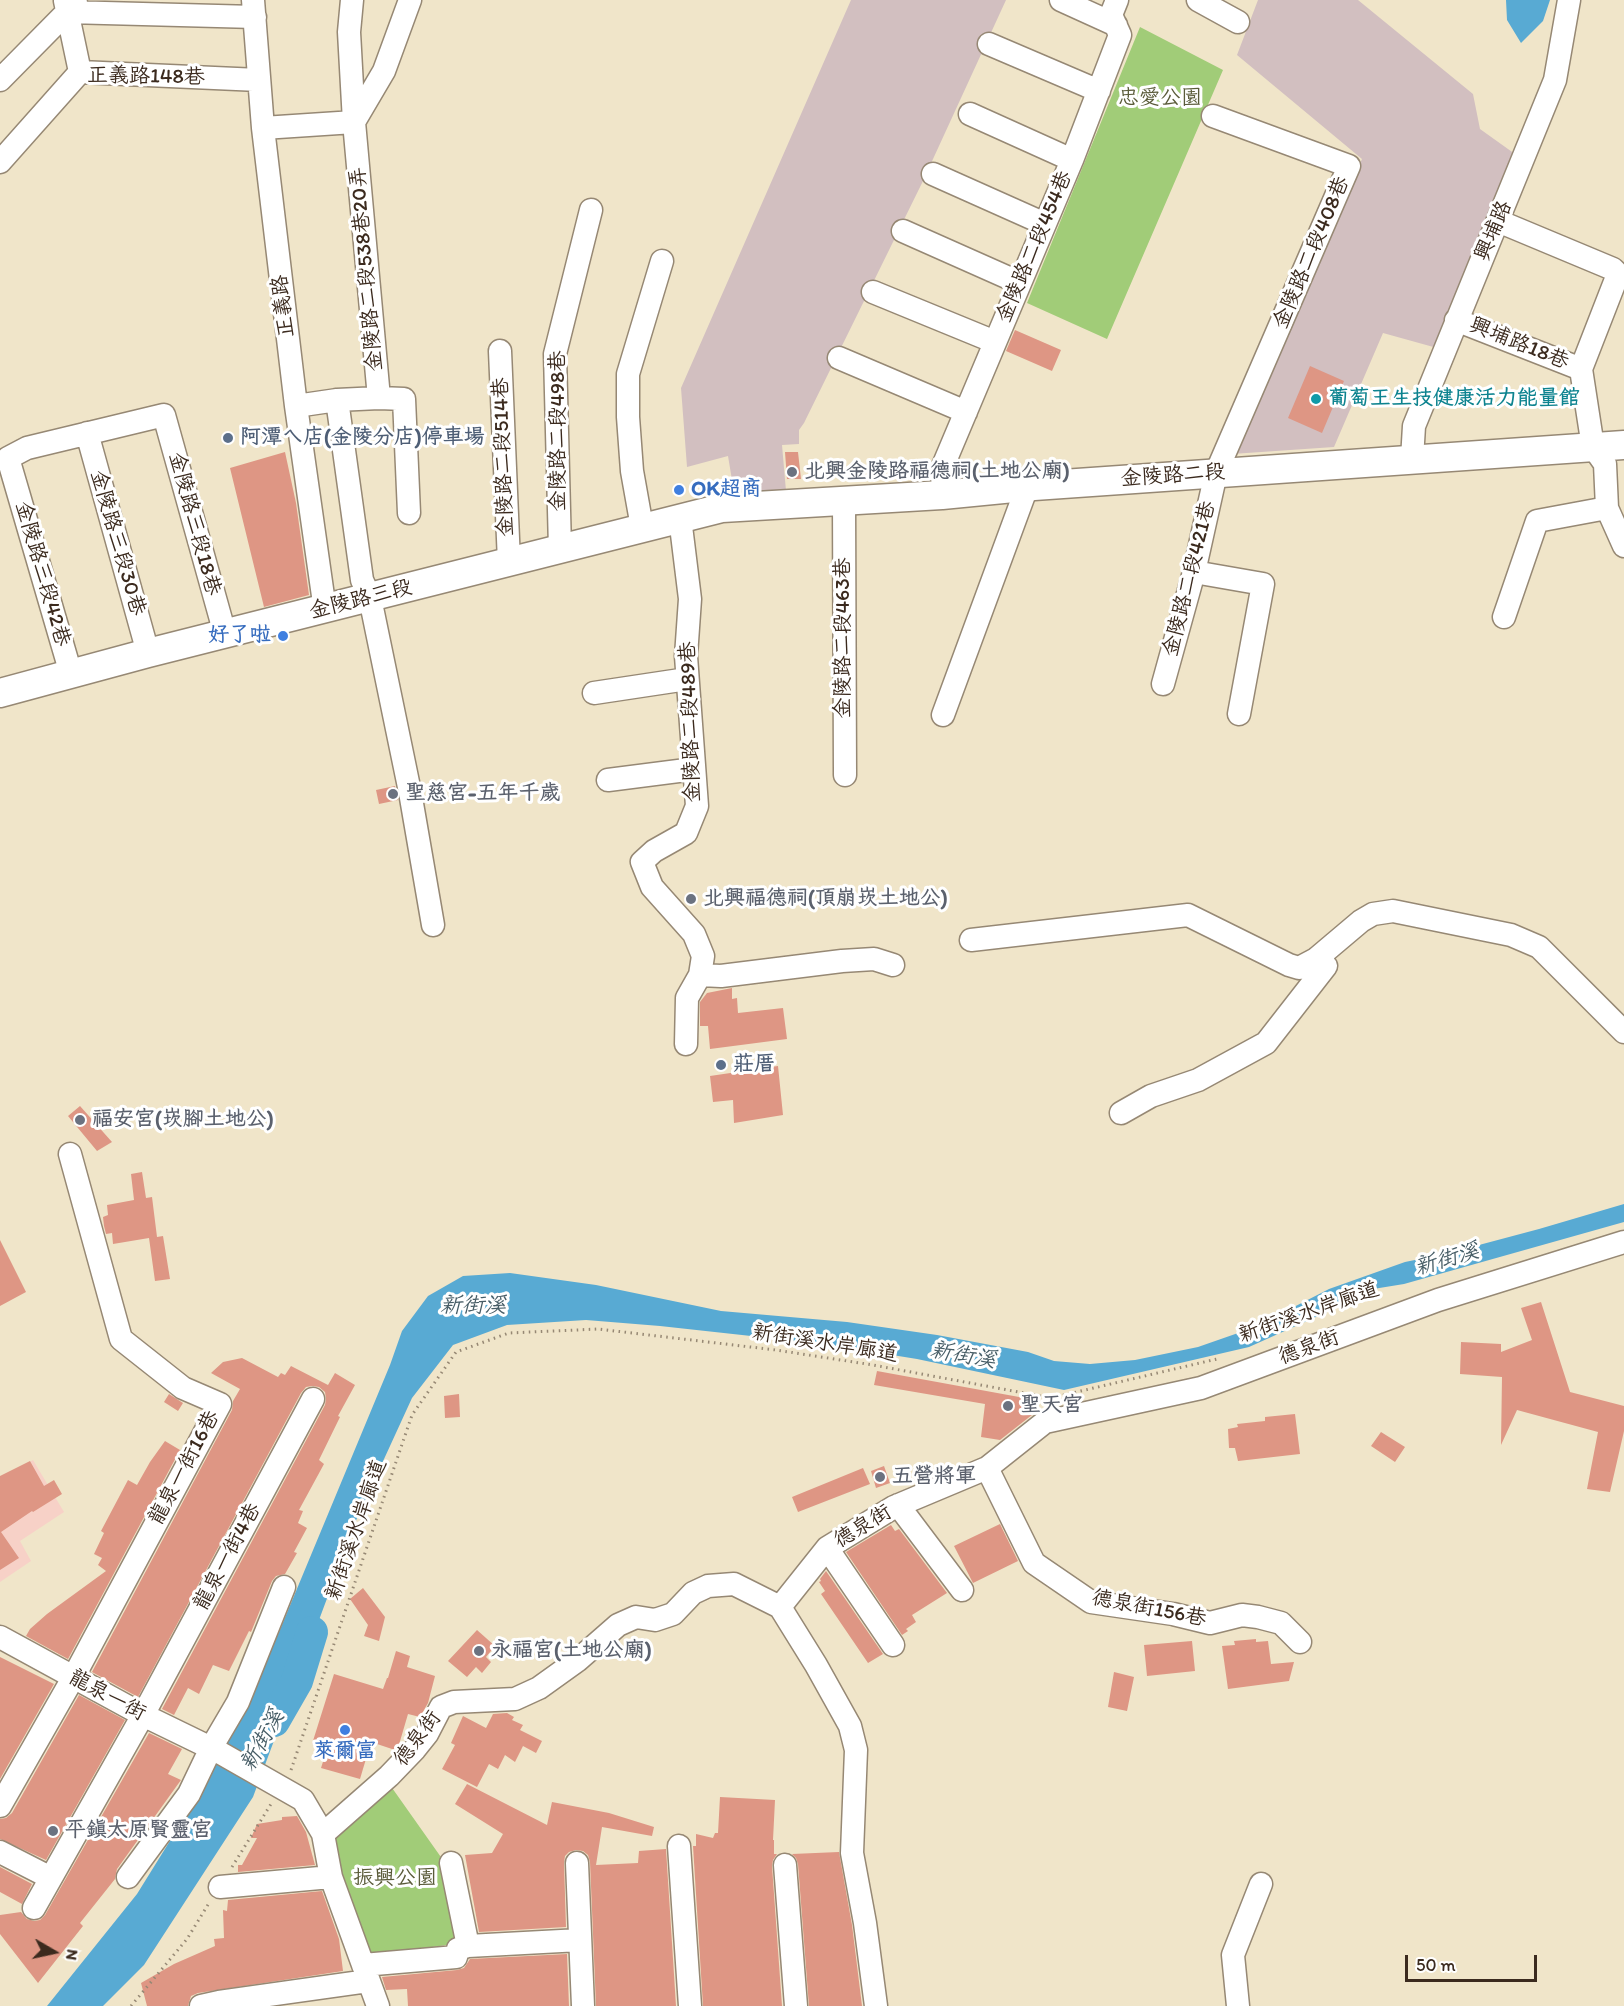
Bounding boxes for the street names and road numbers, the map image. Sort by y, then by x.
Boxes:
street label: 正義路148巷 [87,63,205,91]
street label: 金陵路二段538巷20弄 [346,166,388,372]
street label: 金陵路二段454巷 [992,167,1078,327]
street label: 金陵路二段408巷 [1269,173,1355,333]
street label: 興埔路 [1470,197,1518,265]
street label: 正義路 [268,273,300,339]
street label: 興埔路18巷 [1465,313,1573,375]
street label: 金陵路二段498巷 [546,350,572,512]
street label: 金陵路二段514巷 [489,377,519,537]
street label: 金陵路三段18巷 [163,450,225,598]
street label: 金陵路二段 [1120,460,1226,492]
street label: 金陵路三段30巷 [84,467,150,619]
street label: 金陵路三段42巷 [9,499,75,649]
street label: 金陵路二段421巷 [1158,499,1222,659]
street label: 金陵路二段463巷 [831,557,857,719]
street label: 金陵路三段 [307,575,415,625]
street label: 金陵路二段489巷 [676,641,706,803]
street label: 新街溪水岸廊道 [1235,1277,1383,1349]
street label: 新街溪水岸廊道 [750,1320,900,1368]
street label: 德泉街 [1275,1325,1343,1371]
street label: 龍泉一街16巷 [144,1407,226,1529]
street label: 新街溪水岸廊道 [321,1456,393,1604]
street label: 龍泉一街4巷 [189,1499,267,1615]
street label: 德泉街 [830,1500,896,1554]
street label: 德泉街156巷 [1090,1586,1208,1632]
street label: 龍泉一街 [64,1665,150,1727]
street label: 德泉街 [389,1706,447,1772]

